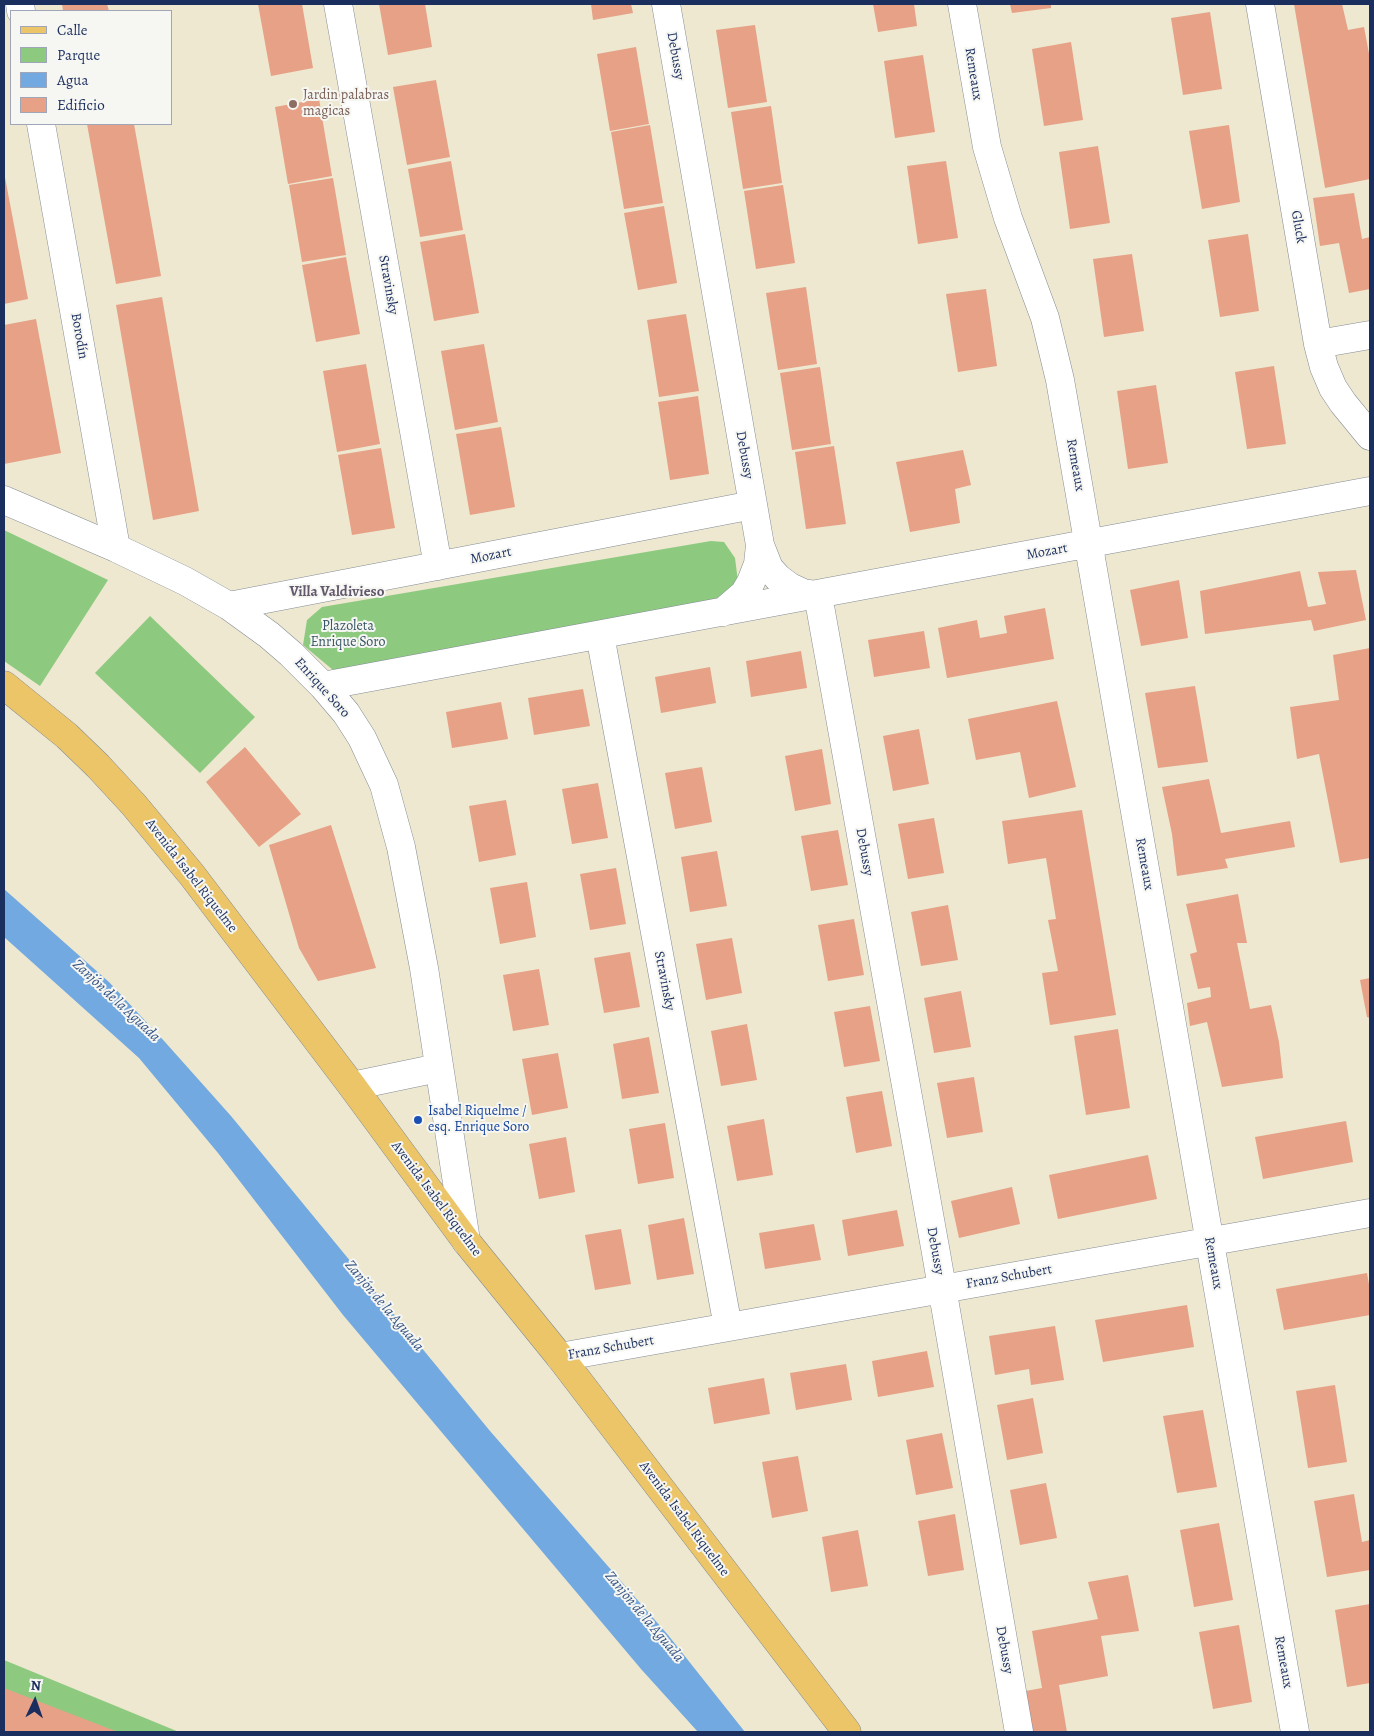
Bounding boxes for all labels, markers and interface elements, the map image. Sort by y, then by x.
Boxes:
legend [10,10,172,125]
text: Calle [57,20,87,40]
street label: Debussy [663,31,687,81]
text: Parque [57,45,100,65]
street label: Remeaux [961,46,985,102]
text: Agua [57,70,88,90]
place label: Jardin palabras magicas [303,88,389,120]
text: Edificio [57,95,105,115]
marker: Jardin palabras magicas [287,98,299,110]
street label: Gluck [1287,209,1309,245]
street label: Stravinsky [375,254,401,316]
street label: Borodín [67,312,91,360]
street label: Debussy [732,430,756,480]
street label: Remeaux [1062,437,1088,493]
street label: Mozart [1025,540,1069,564]
street label: Mozart [469,544,513,568]
district label: Villa Valdivieso [290,583,384,601]
park label: Plazoleta Enrique Soro [311,619,385,652]
street label: Enrique Soro [291,655,353,721]
street label: Avenida Isabel Riquelme [141,816,241,936]
street label: Debussy [852,827,876,877]
street label: Remeaux [1131,836,1157,892]
street label: Stravinsky [650,950,678,1012]
water label: Zanjón de la Aguada [68,956,164,1046]
place label: Isabel Riquelme / esq. Enrique Soro [428,1104,529,1136]
marker: Isabel Riquelme / esq. Enrique Soro [412,1114,424,1126]
street label: Avenida Isabel Riquelme [387,1138,485,1260]
street label: Debussy [923,1226,947,1276]
street label: Remeaux [1200,1235,1226,1291]
water label: Zanjón de la Aguada [341,1257,427,1355]
street label: Franz Schubert [965,1261,1053,1293]
street label: Franz Schubert [567,1332,655,1364]
street label: Avenida Isabel Riquelme [635,1458,733,1580]
water label: Zanjón de la Aguada [601,1568,687,1666]
street label: Debussy [992,1625,1016,1675]
street label: Remeaux [1270,1634,1296,1690]
north arrow [10,1676,60,1726]
text: N [30,1676,41,1695]

